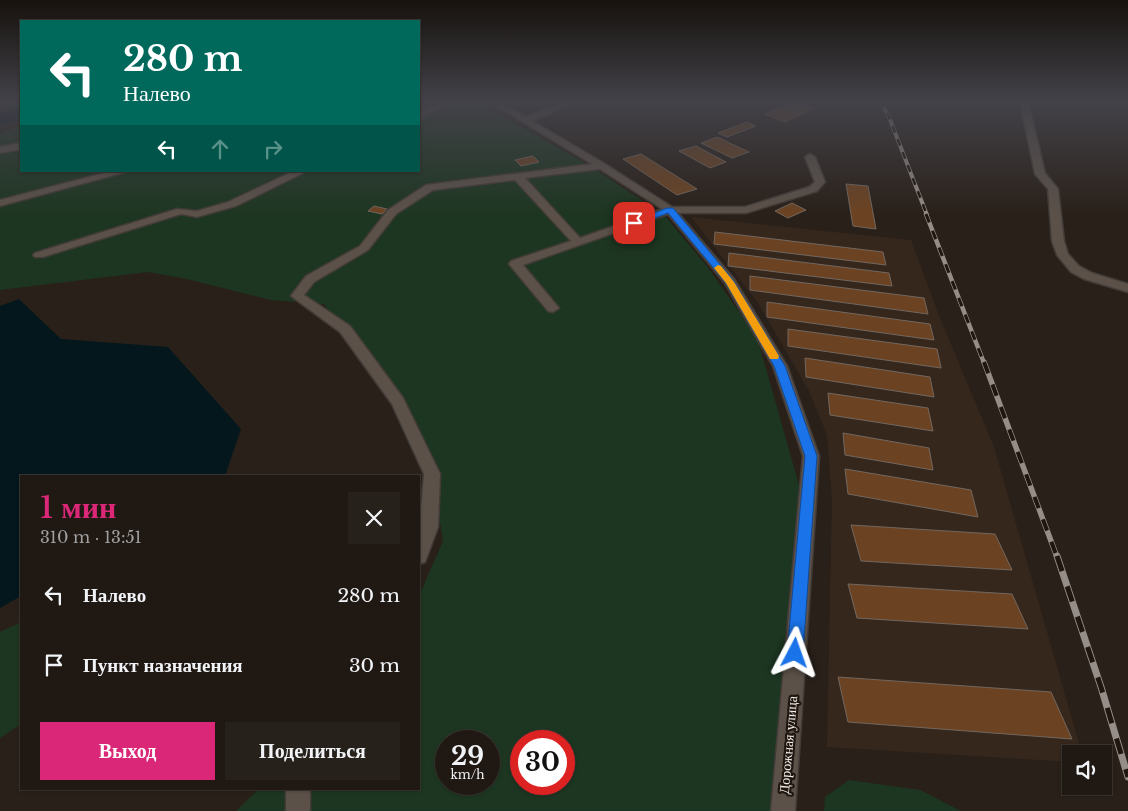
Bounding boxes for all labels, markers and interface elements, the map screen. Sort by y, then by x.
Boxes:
text: 280 m [123,37,242,80]
icon: left [40,40,105,105]
text: Налево [123,80,191,107]
icon: left [153,135,181,163]
icon: ahead [206,135,234,163]
icon: right [259,135,287,163]
pin [613,202,655,244]
icon: arrive [620,209,648,237]
text: 1 мин [40,489,116,526]
button: close [348,492,400,544]
text: 310 m · 13:51 [40,527,142,547]
icon: left [40,581,68,609]
text: Налево [83,584,146,607]
text: 280 m [337,584,400,607]
position arrow [768,626,820,678]
icon: arrive [40,651,68,679]
text: Пункт назначения [83,654,243,677]
text: 30 m [349,654,400,677]
street label: Дорожная улица [775,694,801,795]
button: Выход [40,722,215,780]
button: Поделиться [225,722,400,780]
speed limit sign: 30 [510,730,575,795]
text: 29 [451,741,484,772]
map controls [1062,745,1112,795]
button: sound [1062,745,1112,795]
text: km/h [450,767,485,782]

